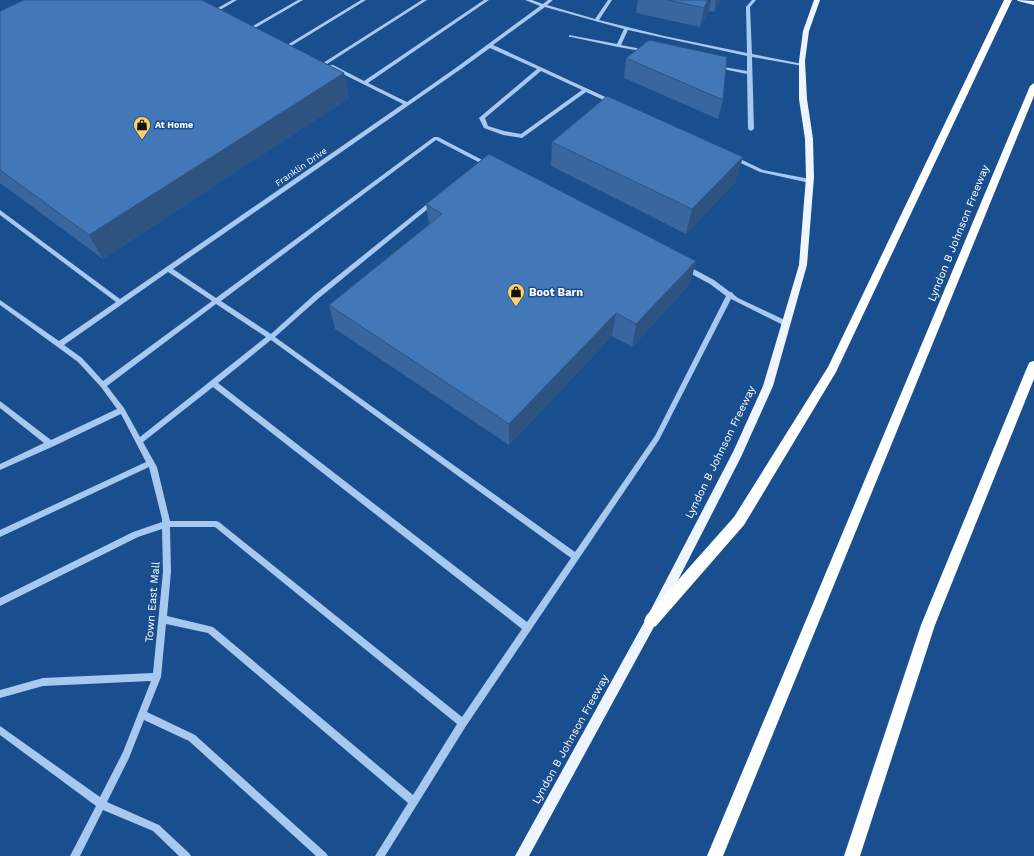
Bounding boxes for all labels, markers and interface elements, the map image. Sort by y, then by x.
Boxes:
shop icon: At Home [132,115,152,140]
place label: At Home [155,120,193,130]
street label: Franklin Drive [273,146,329,188]
street label: Lyndon B Johnson Freeway [925,163,992,303]
shop icon: Boot Barn [506,282,526,307]
place label: Boot Barn [529,286,583,299]
street label: Lyndon B Johnson Freeway [683,384,758,521]
street label: Town East Mall [142,560,163,643]
street label: Lyndon B Johnson Freeway [529,672,612,806]

